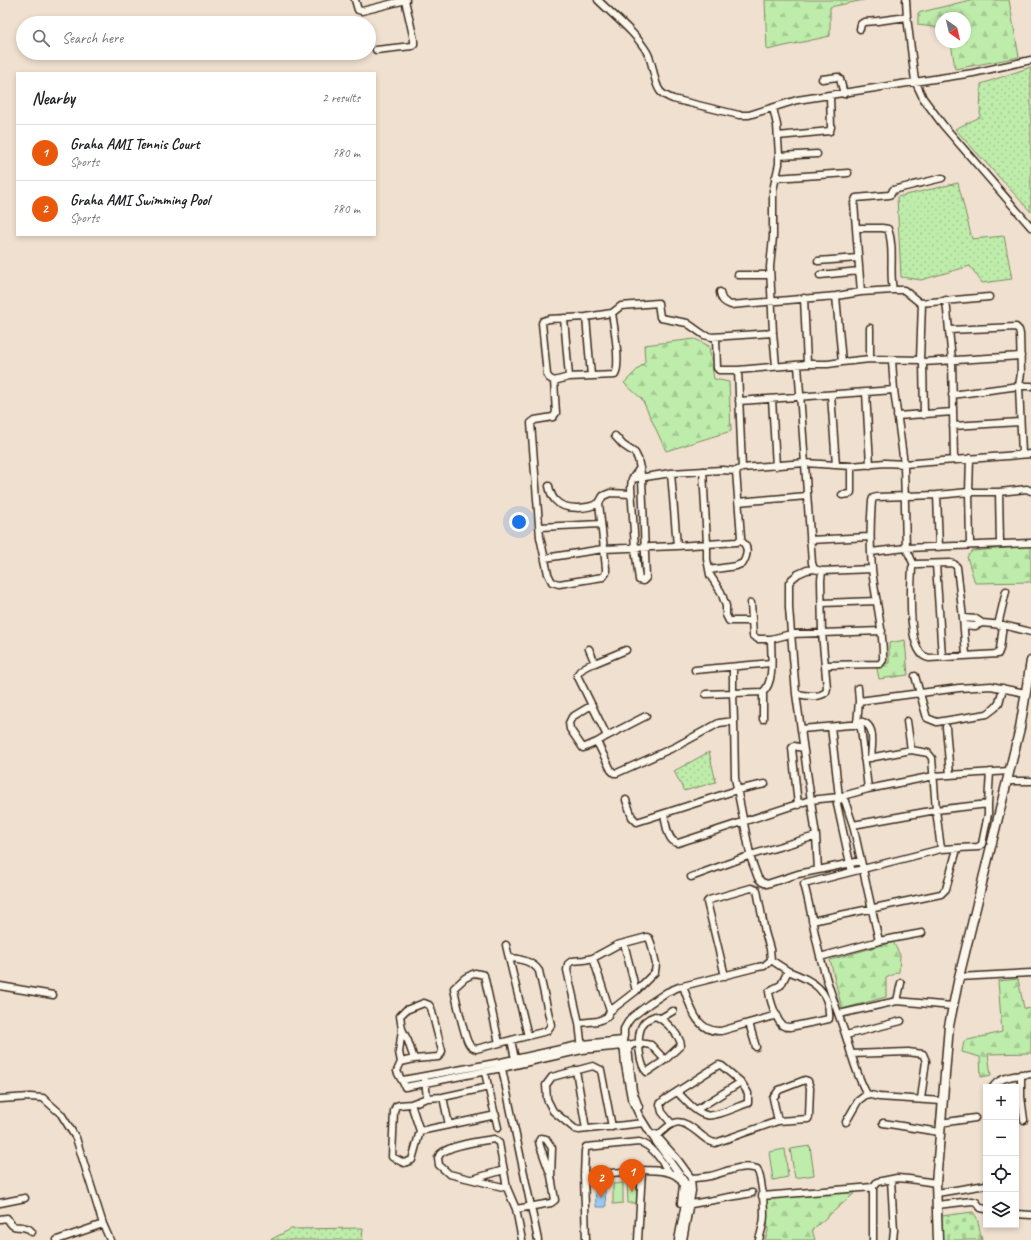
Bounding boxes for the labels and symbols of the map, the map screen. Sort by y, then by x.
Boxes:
north arrow [935,12,971,48]
your location [509,512,529,532]
pin: 1 [619,1159,645,1192]
pin: 2 [588,1165,614,1198]

